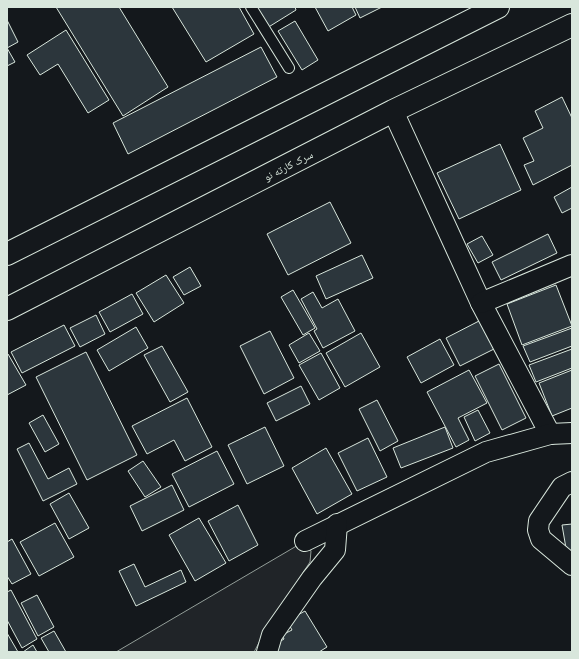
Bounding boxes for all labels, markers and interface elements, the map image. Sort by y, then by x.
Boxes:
street label: سرک کارته نو [261,146,315,184]

